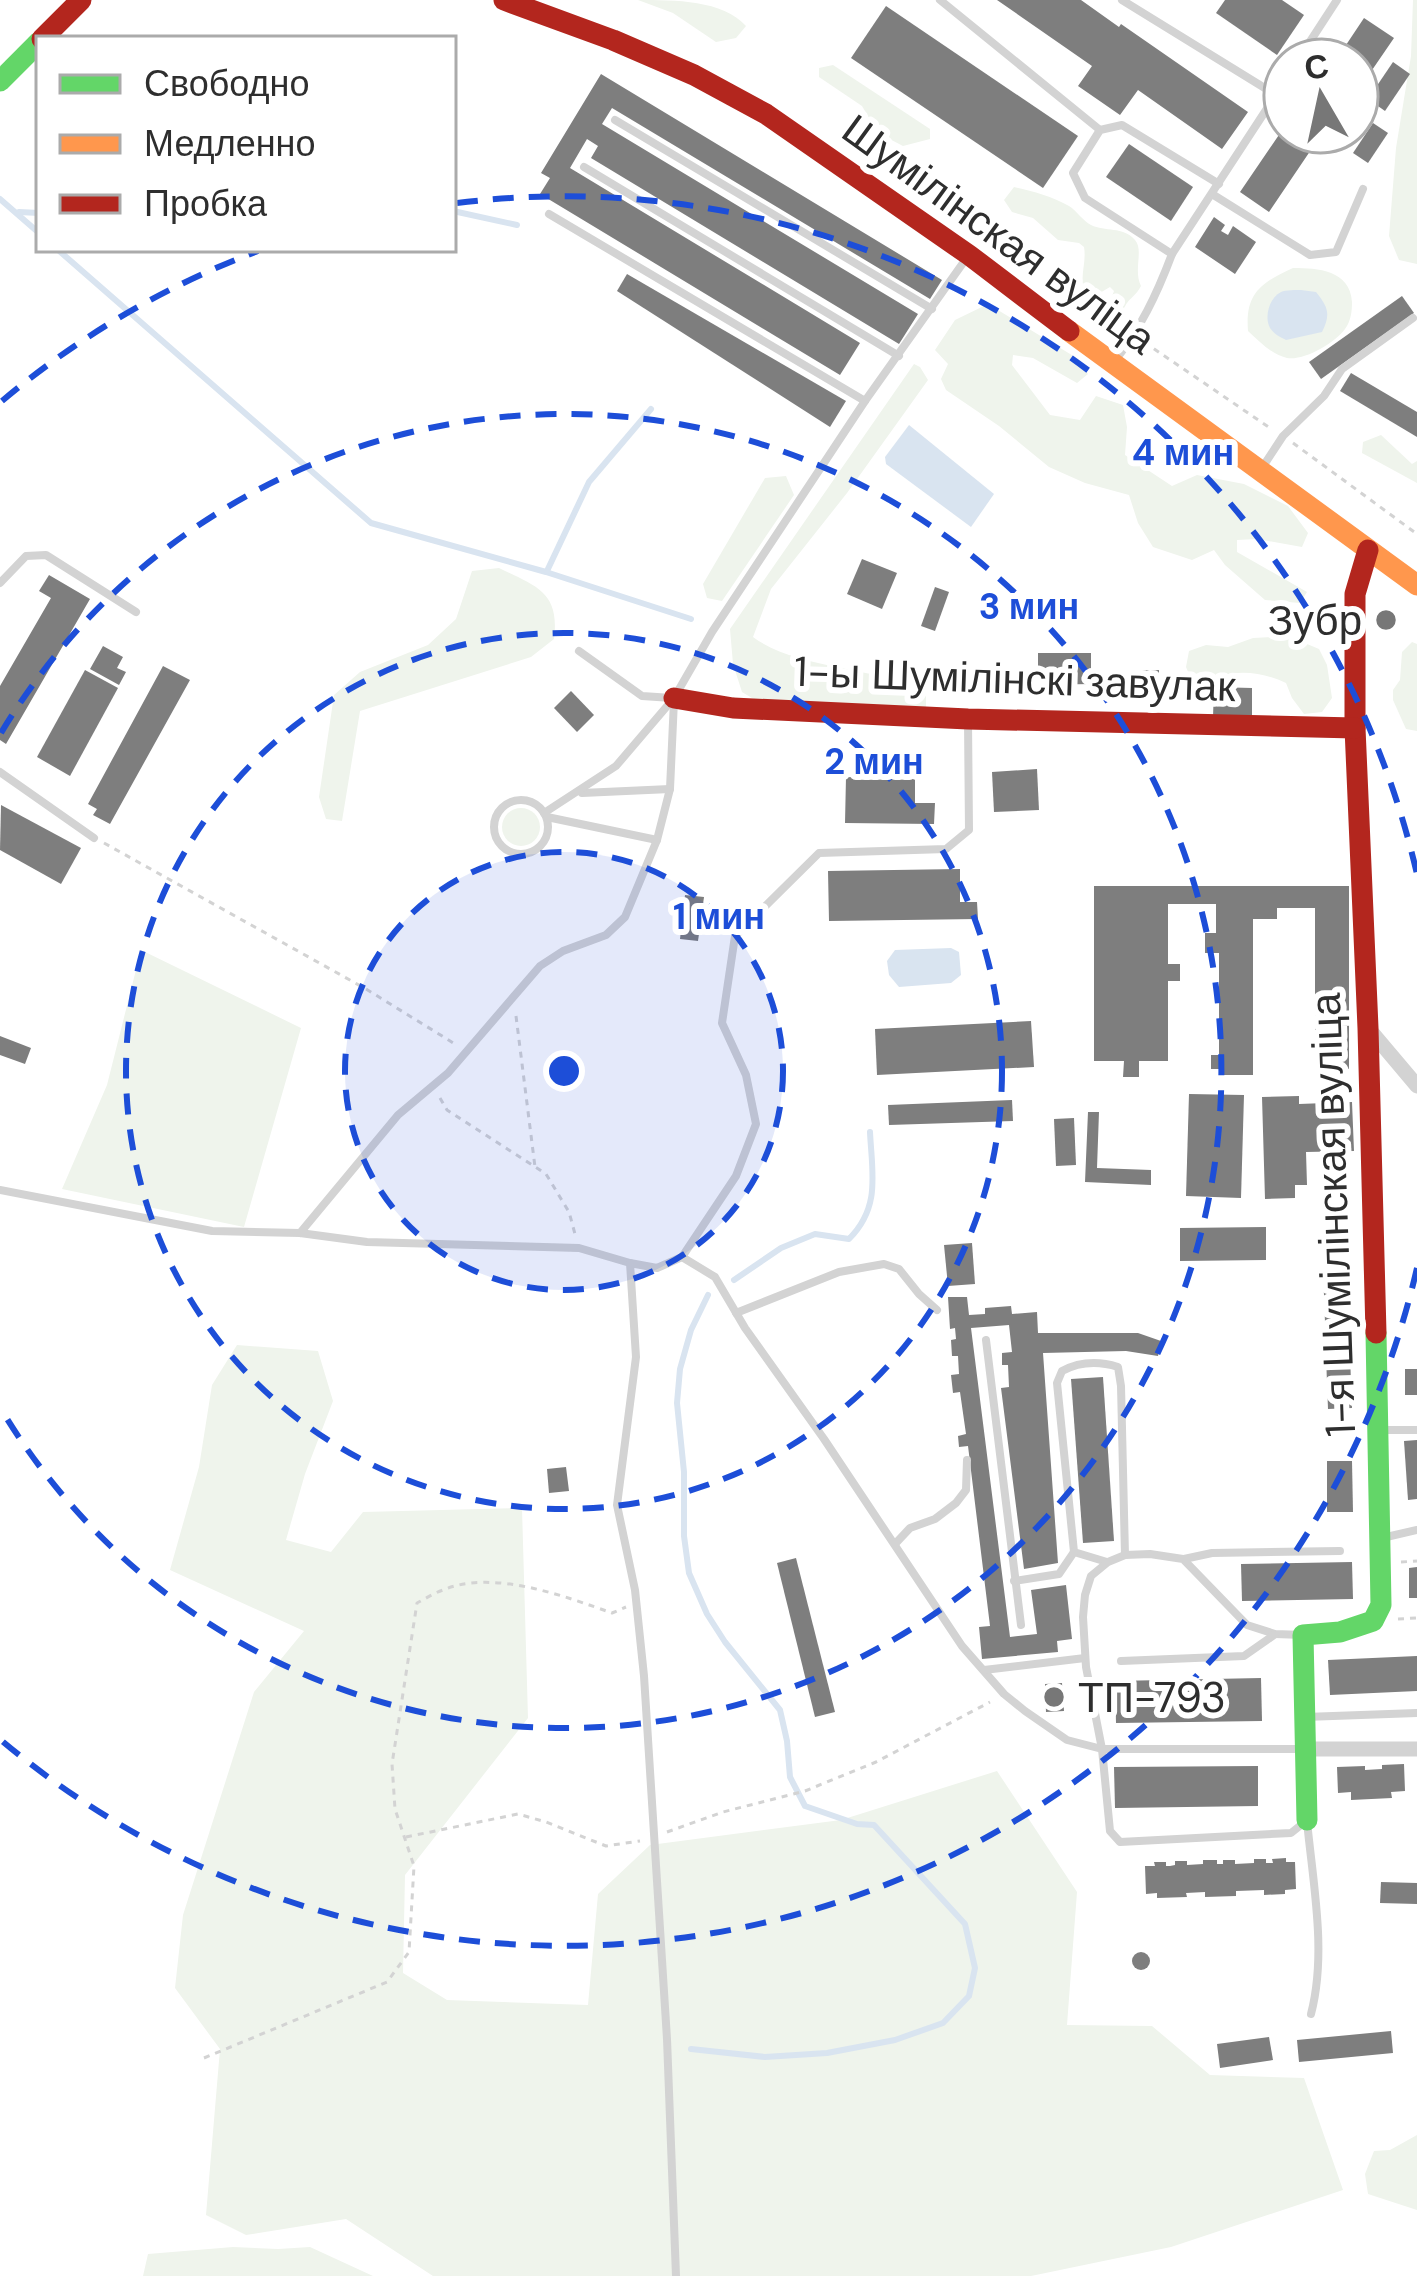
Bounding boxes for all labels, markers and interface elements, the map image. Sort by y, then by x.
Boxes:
legend [36,36,456,252]
north arrow [1261,36,1381,156]
text: С [1301,44,1332,90]
text: Свободно [144,60,310,107]
street label: Шумілінская вуліца [831,102,1167,367]
text: Медленно [144,120,315,167]
text: Пробка [144,180,268,227]
text: 4 мин [1132,429,1234,476]
text: 3 мин [979,583,1079,630]
place label: Зубр [1268,593,1362,648]
marker: Зубр [1373,607,1399,633]
street label: 1-ы Шумілінскі завулак [793,644,1237,714]
text: 2 мин [824,738,924,785]
text: 1 мин [673,893,765,940]
street label: 1-я Шумілінская вуліца [1298,991,1368,1438]
centre of rings [543,1050,585,1092]
place label: ТП-793 [1078,1670,1226,1725]
marker: ТП-793 [1041,1684,1067,1710]

